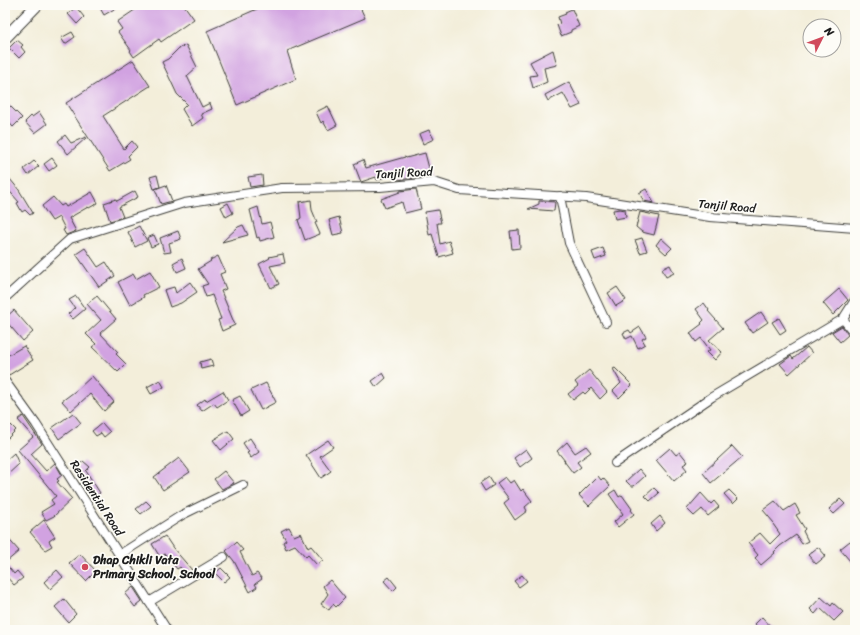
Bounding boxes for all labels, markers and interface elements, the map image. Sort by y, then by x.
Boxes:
north arrow [802,18,842,58]
text: N [819,22,839,41]
street label: Tanjil Road [375,160,435,185]
street label: Tanjil Road [697,193,758,220]
street label: Residential Road [64,455,130,541]
place label: Dhap Chikli Vata Primary School, School [93,549,216,585]
marker: Dhap Chikli Vata Primary School, School [80,562,90,572]

